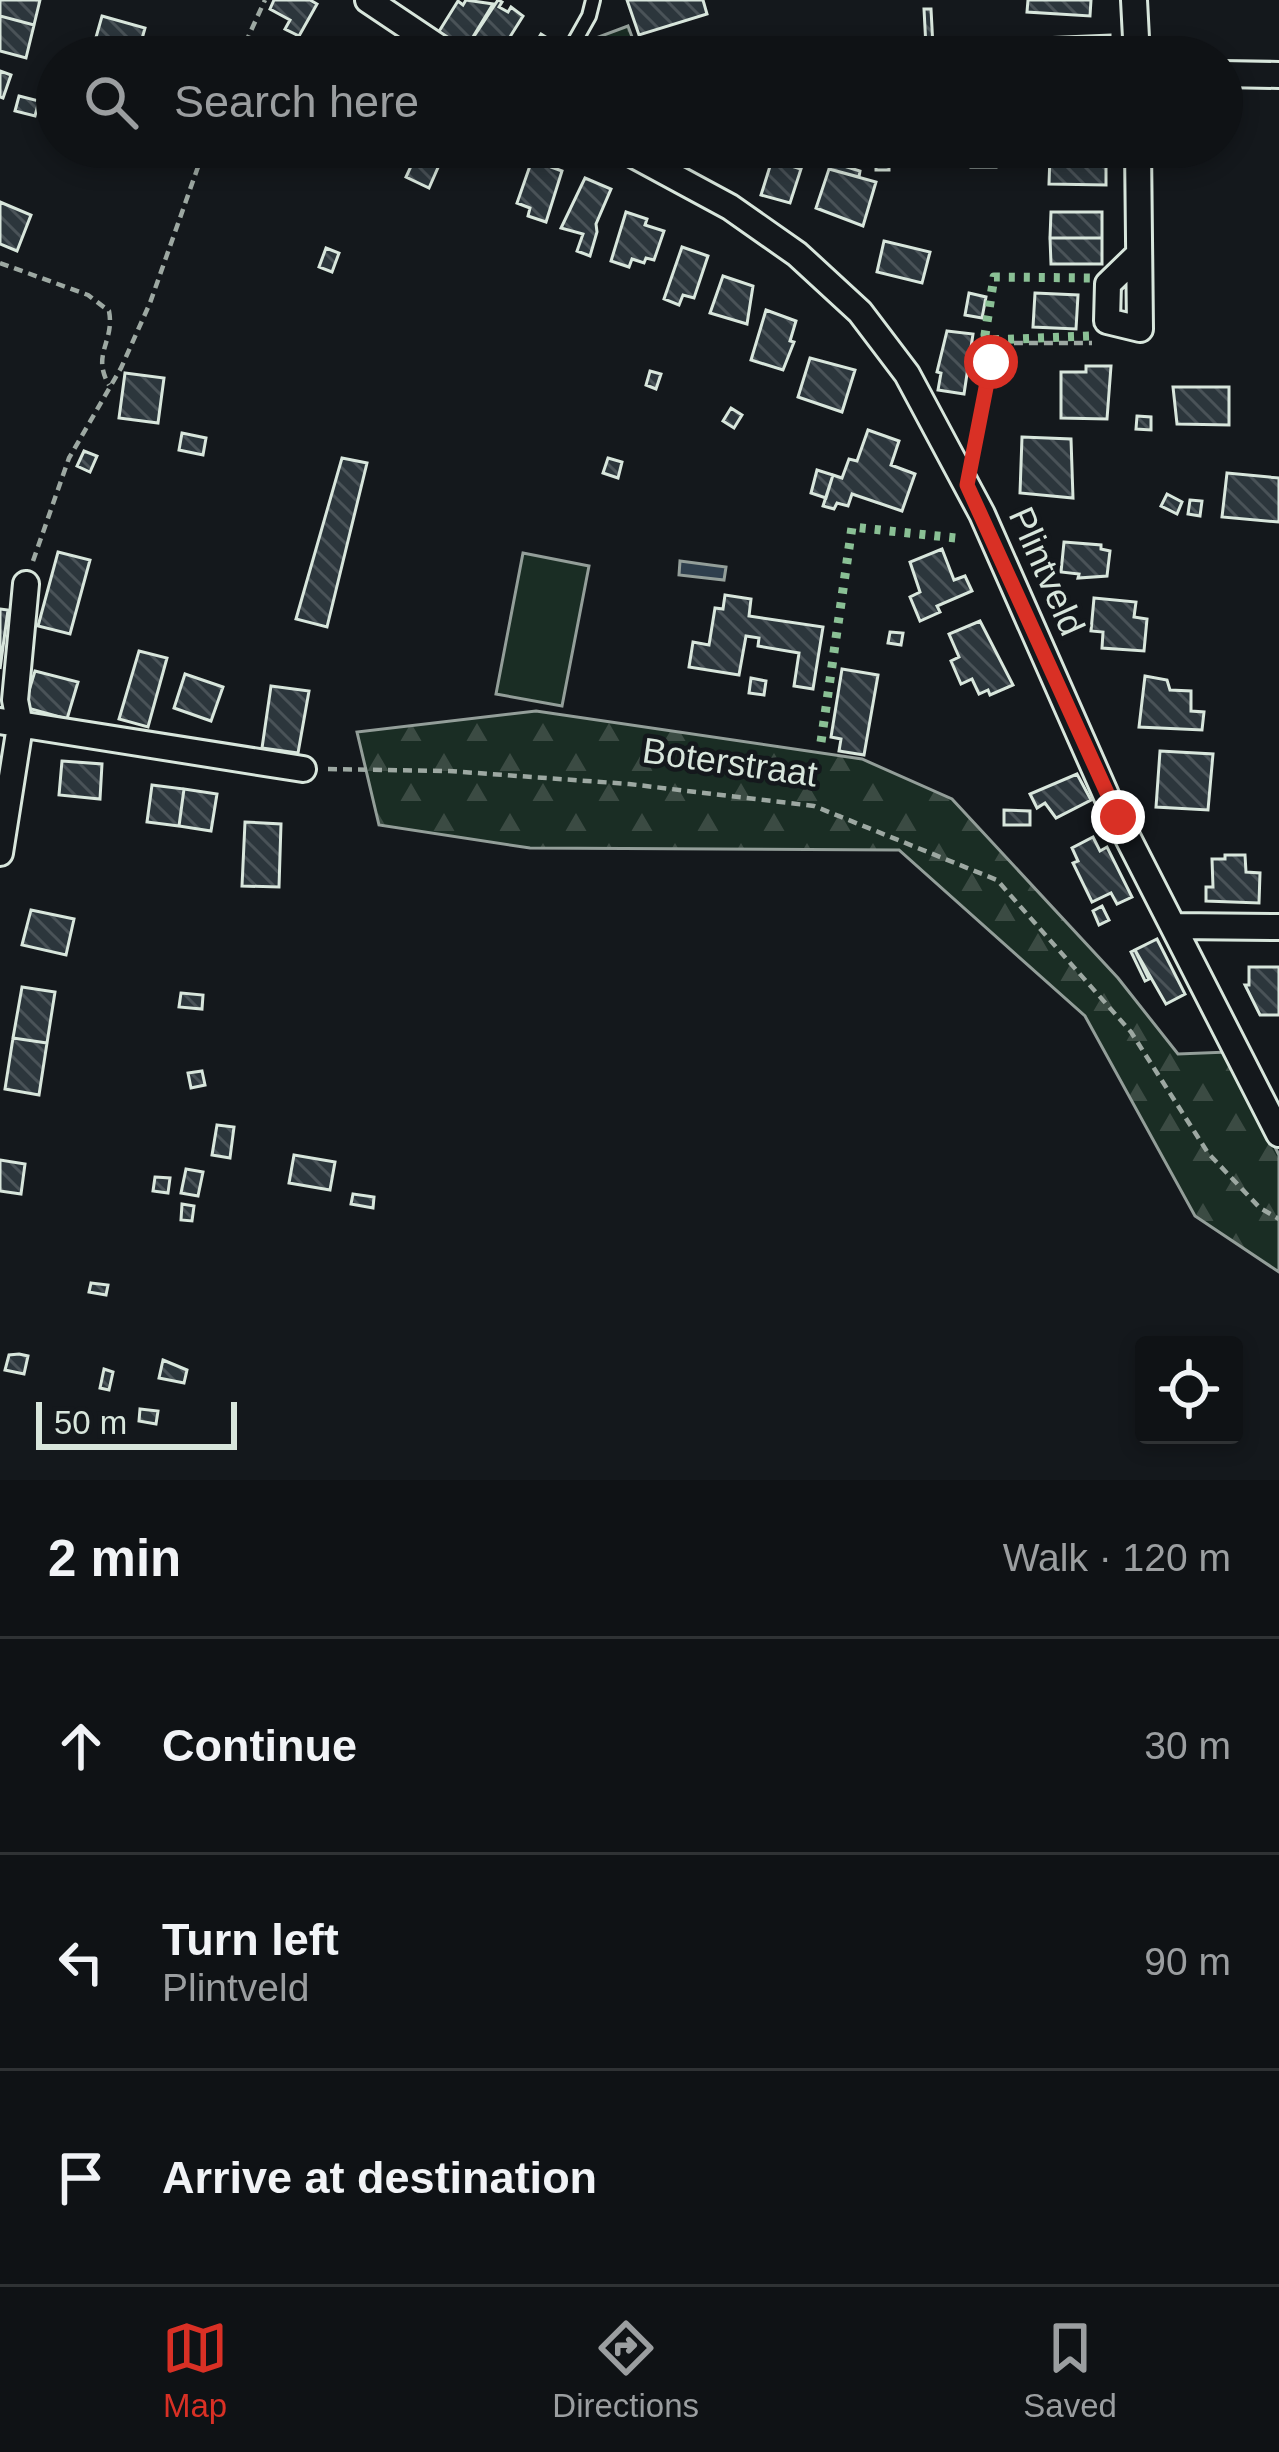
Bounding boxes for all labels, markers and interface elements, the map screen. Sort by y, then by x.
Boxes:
search box [36,36,1243,168]
icon: search [78,69,144,135]
text: Search here [174,76,419,127]
route start [964,335,1018,389]
street label: Plintveld [1001,501,1093,641]
street label: Boterstraat [640,729,820,795]
route end [1091,790,1145,844]
map controls [1135,1336,1243,1444]
button: locate [1135,1336,1243,1444]
scale bar [36,1396,237,1449]
text: 50 m [54,1404,127,1441]
text: 2 min [48,1530,181,1587]
text: Walk · 120 m [1003,1536,1231,1579]
icon: ahead [48,1713,114,1779]
text: Continue [162,1720,357,1771]
text: 30 m [1144,1724,1231,1767]
text: Turn left [162,1914,339,1965]
icon: left [48,1929,114,1995]
text: 90 m [1144,1940,1231,1983]
text: Plintveld [162,1966,309,2009]
icon: arrive [48,2145,114,2211]
text: Arrive at destination [162,2152,597,2203]
tab: Map [162,2315,228,2425]
tab: Directions [552,2315,699,2425]
tab: Saved [1023,2315,1117,2425]

